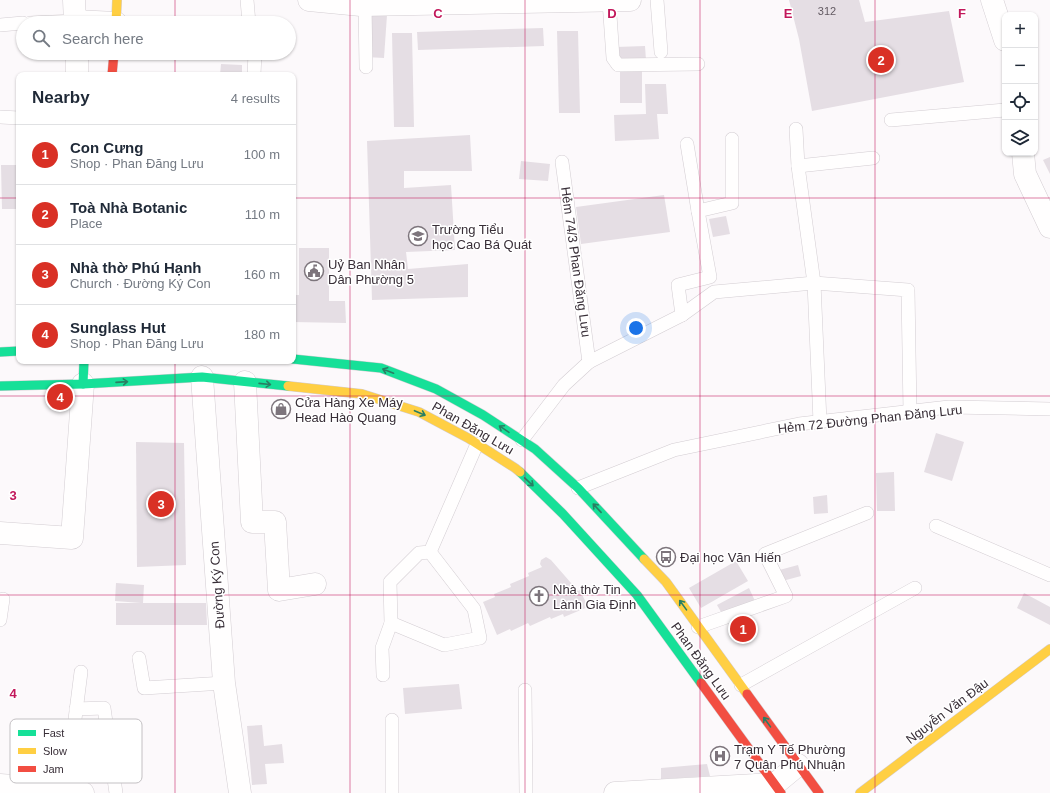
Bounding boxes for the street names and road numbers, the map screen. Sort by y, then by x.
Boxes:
street label: Hẻm 74/3 Phan Đăng Lưu [558,186,594,338]
street label: Phan Đăng Lưu [429,399,517,457]
street label: Hẻm 72 Đường Phan Đăng Lưu [777,402,963,436]
street label: Đường Ký Con [206,541,228,629]
street label: Phan Đăng Lưu [668,619,734,703]
street label: Nguyễn Văn Đậu [903,675,991,747]

